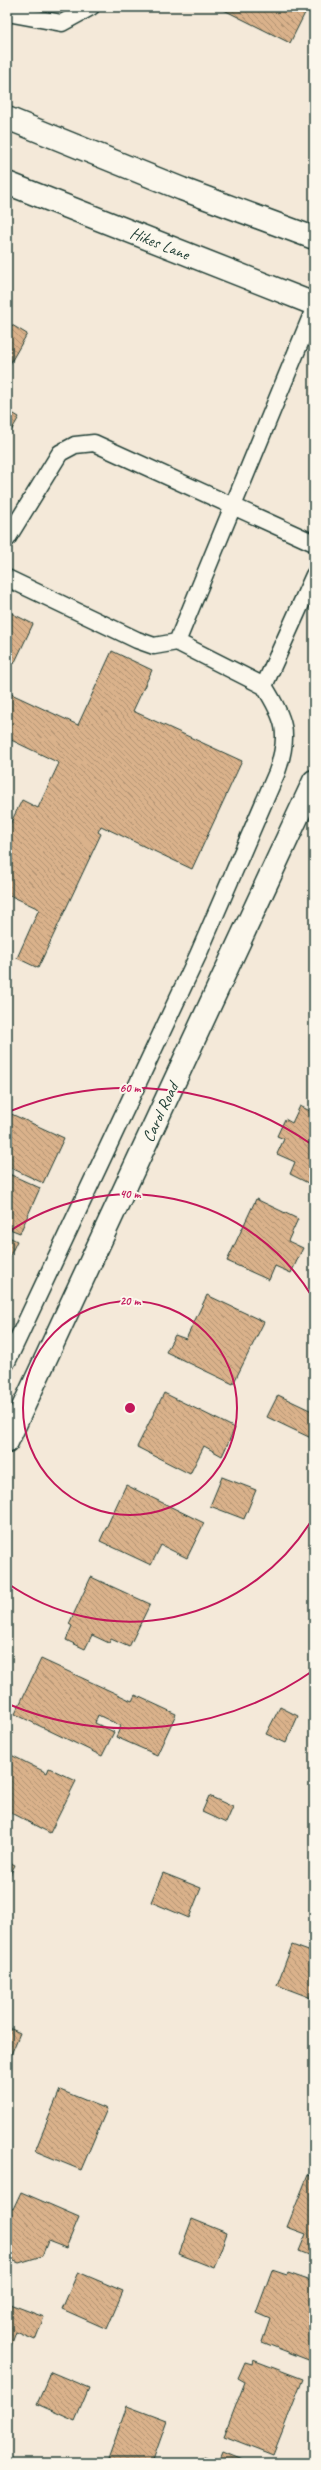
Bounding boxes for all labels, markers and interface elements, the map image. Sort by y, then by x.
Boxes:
street label: Hikes Lane [127,222,194,265]
street label: Carol Road [138,1077,184,1145]
text: 60 m [120,1080,142,1096]
text: 40 m [120,1186,141,1202]
text: 20 m [120,1293,141,1309]
centre of rings [123,1401,137,1415]

